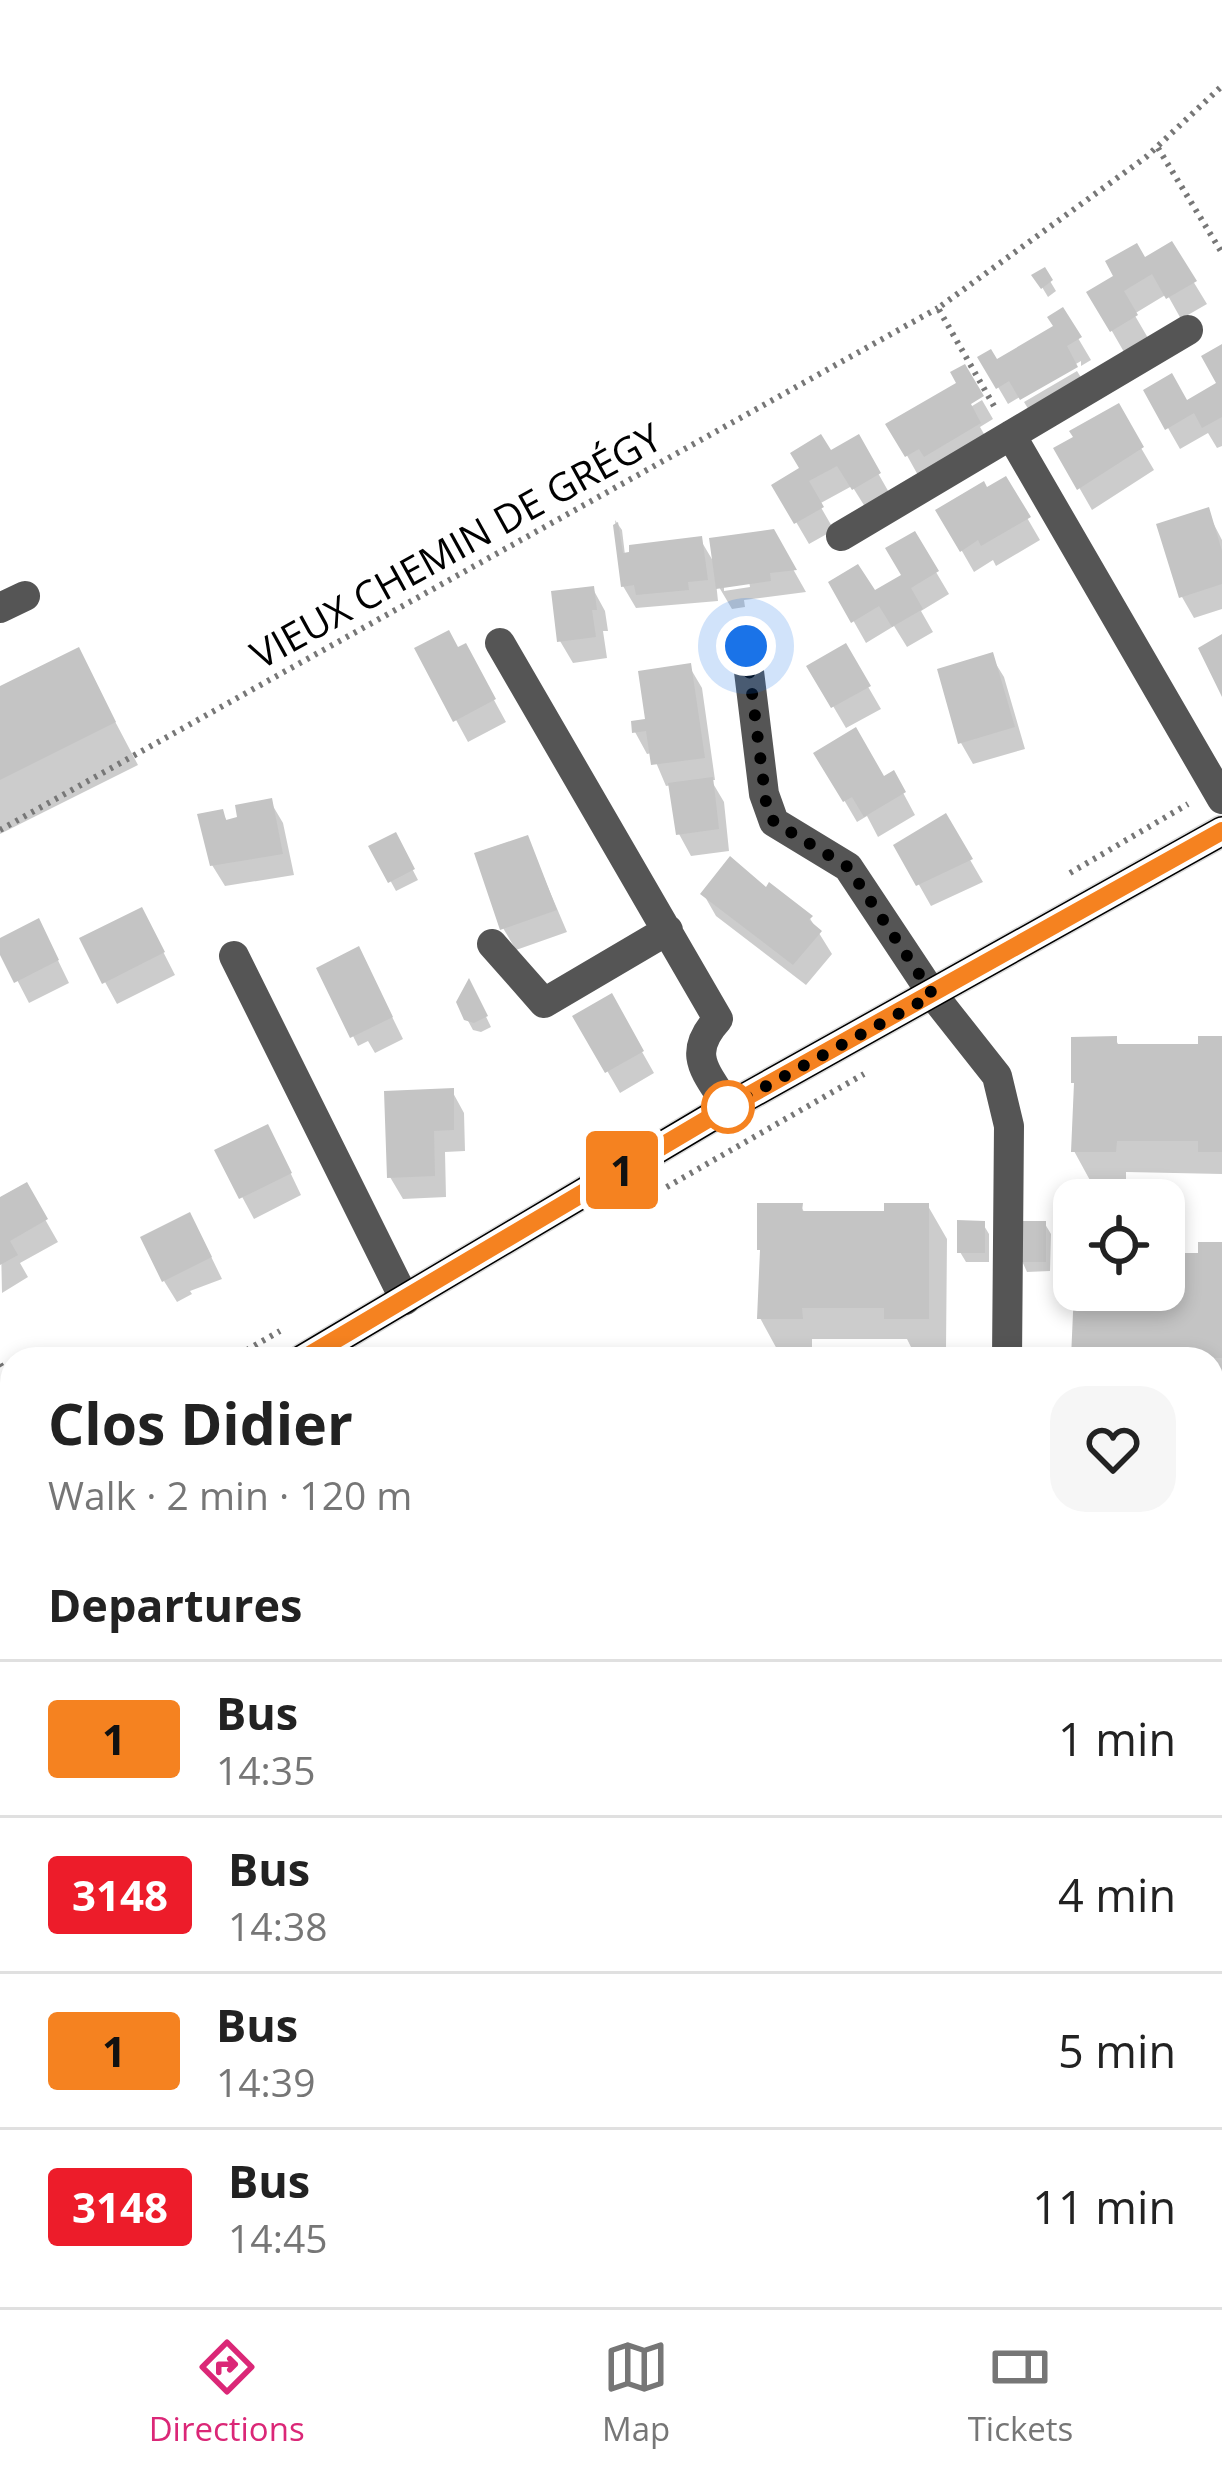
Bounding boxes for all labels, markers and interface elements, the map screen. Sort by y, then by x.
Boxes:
street label: VIEUX CHEMIN DE GRÉGY [241,409,670,680]
your location [716,616,776,676]
unlabelled marker [703,1082,753,1132]
line badge: 1 [583,1131,661,1209]
text: 1 [610,1141,634,1198]
map controls [1053,1179,1185,1311]
button: locate [1053,1179,1185,1311]
text: Clos Didier [48,1384,353,1462]
button: heart [1050,1386,1176,1512]
text: Walk · 2 min · 120 m [48,1468,412,1521]
text: Departures [48,1574,303,1635]
text: Bus [216,1682,298,1743]
text: 1 min [1058,1708,1176,1769]
text: 1 [102,1710,126,1767]
text: 14:35 [216,1743,315,1796]
text: Bus [228,1838,310,1899]
text: 4 min [1058,1864,1176,1925]
text: 3148 [72,1866,168,1923]
text: 14:38 [228,1899,328,1952]
text: Bus [216,1994,298,2055]
text: 5 min [1058,2020,1176,2081]
text: 1 [102,2022,126,2079]
text: 14:39 [216,2055,315,2108]
text: Bus [228,2150,310,2211]
text: 11 min [1032,2176,1176,2237]
text: 3148 [72,2178,168,2235]
text: 14:45 [228,2211,328,2264]
tab: Directions [149,2334,305,2451]
tab: Map [602,2334,670,2451]
tab: Tickets [968,2334,1073,2451]

